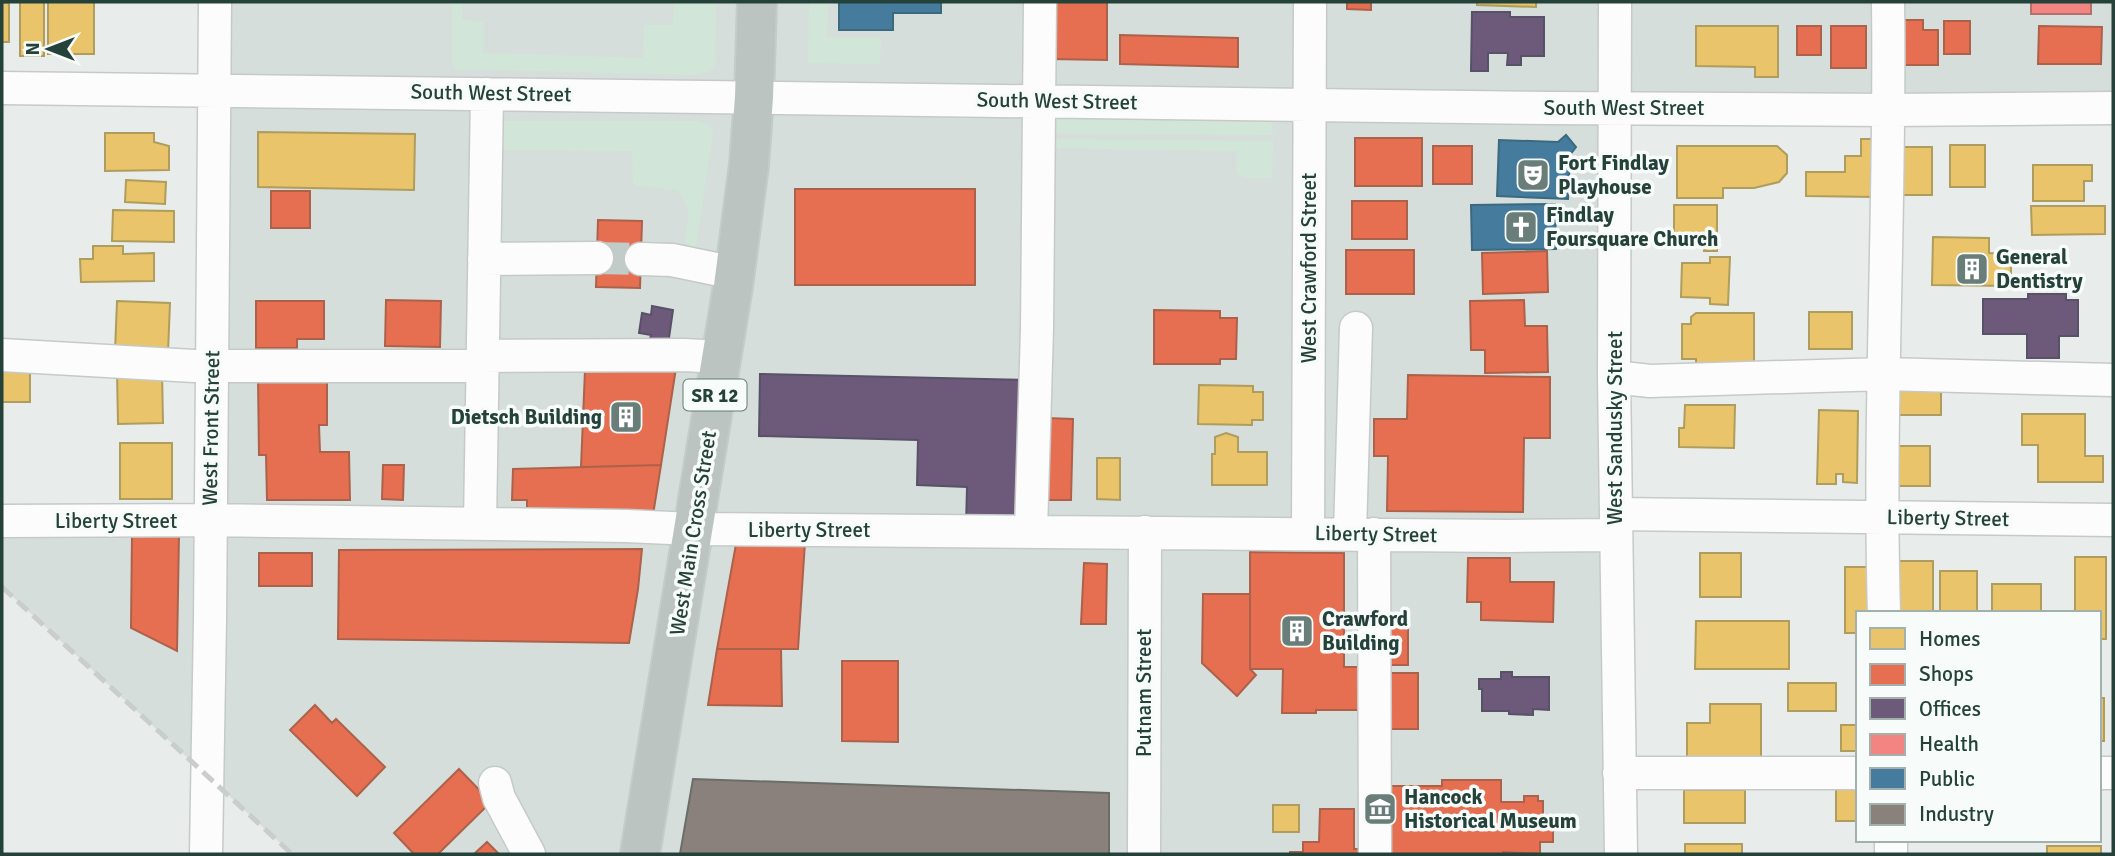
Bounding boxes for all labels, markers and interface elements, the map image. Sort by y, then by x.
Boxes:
north arrow [14,14,84,84]
text: N [21,42,45,56]
street label: South West Street [410,79,572,107]
street label: South West Street [976,87,1138,115]
street label: South West Street [1544,95,1704,121]
place label: Fort Findlay Playhouse [1558,150,1670,200]
theatre icon: Fort Findlay Playhouse [1514,156,1552,194]
street label: West Crawford Street [1296,173,1322,363]
place label: Findlay Foursquare Church [1546,202,1718,252]
church icon: Findlay Foursquare Church [1502,208,1540,246]
place label: General Dentistry [1996,244,2083,294]
building icon: General Dentistry [1953,250,1991,288]
street label: West Sandusky Street [1602,331,1628,525]
street label: West Front Street [197,350,225,506]
road number: SR 12 [684,380,746,410]
building icon: Dietsch Building [607,398,645,436]
place label: Dietsch Building [451,404,602,430]
street label: West Main Cross Street [664,429,722,637]
street label: Liberty Street [1886,504,2010,532]
street label: Liberty Street [55,508,177,534]
street label: Liberty Street [748,517,870,543]
street label: Liberty Street [1314,520,1438,548]
place label: Crawford Building [1322,606,1408,656]
legend [1856,611,2101,842]
building icon: Crawford Building [1278,612,1316,650]
text: Homes [1919,626,1981,652]
street label: Putnam Street [1131,629,1157,757]
text: Shops [1919,661,1973,687]
text: Offices [1919,696,1981,722]
text: Health [1919,731,1979,757]
text: Public [1919,766,1975,792]
place label: Hancock Historical Museum [1404,784,1577,834]
museum icon: Hancock Historical Museum [1361,790,1399,828]
text: Industry [1919,801,1994,827]

